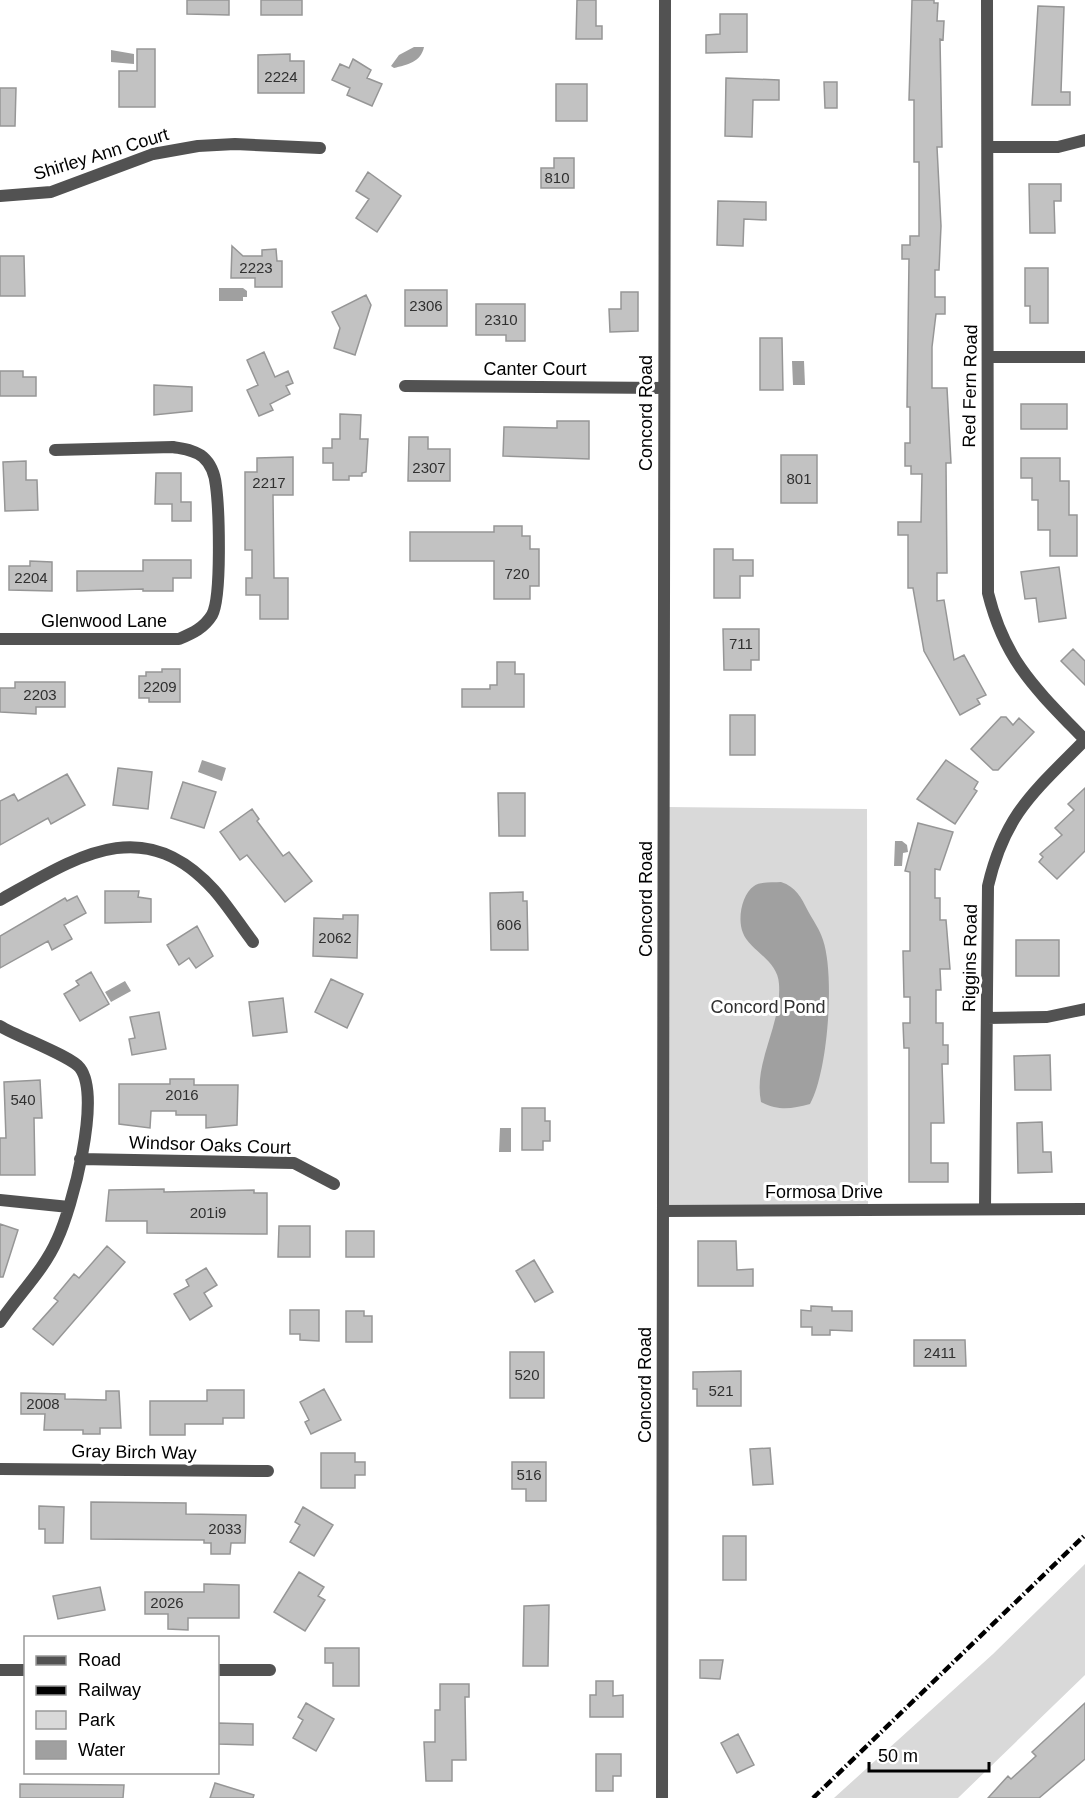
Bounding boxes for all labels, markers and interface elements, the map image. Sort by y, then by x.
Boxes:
house number: 2224 [264,68,298,85]
street label: Shirley Ann Court [31,124,171,184]
house number: 810 [544,169,570,186]
house number: 2223 [239,259,273,276]
house number: 2306 [409,297,443,314]
house number: 2310 [484,311,518,328]
street label: Red Fern Road [959,324,981,448]
street label: Concord Road [636,355,656,471]
street label: Canter Court [483,359,587,379]
house number: 2307 [412,459,446,476]
house number: 801 [786,470,812,487]
house number: 2217 [252,474,286,491]
house number: 720 [504,565,530,582]
house number: 2204 [14,569,48,586]
street label: Glenwood Lane [41,611,167,631]
house number: 711 [729,635,753,652]
house number: 2209 [143,678,177,695]
house number: 2203 [23,686,57,703]
street label: Concord Road [636,841,656,957]
street label: Riggins Road [959,904,981,1012]
house number: 606 [496,916,522,933]
house number: 2062 [318,929,352,946]
park label: Concord Pond [710,997,826,1017]
house number: 2016 [165,1086,199,1103]
house number: 540 [10,1091,36,1108]
street label: Windsor Oaks Court [129,1132,291,1158]
street label: Formosa Drive [765,1182,883,1202]
house number: 201i9 [190,1204,226,1221]
street label: Concord Road [635,1327,655,1443]
house number: 2411 [924,1344,956,1361]
house number: 520 [514,1366,540,1383]
house number: 521 [708,1382,734,1399]
house number: 2008 [26,1395,60,1412]
street label: Gray Birch Way [71,1441,197,1463]
house number: 516 [516,1466,542,1483]
house number: 2033 [208,1520,242,1537]
house number: 2026 [150,1594,184,1611]
legend [24,1636,219,1774]
text: Road [78,1650,121,1670]
text: Railway [78,1680,141,1700]
text: Park [78,1710,116,1730]
scale bar [869,1735,989,1773]
text: Water [78,1740,125,1760]
text: 50 m [878,1746,918,1766]

